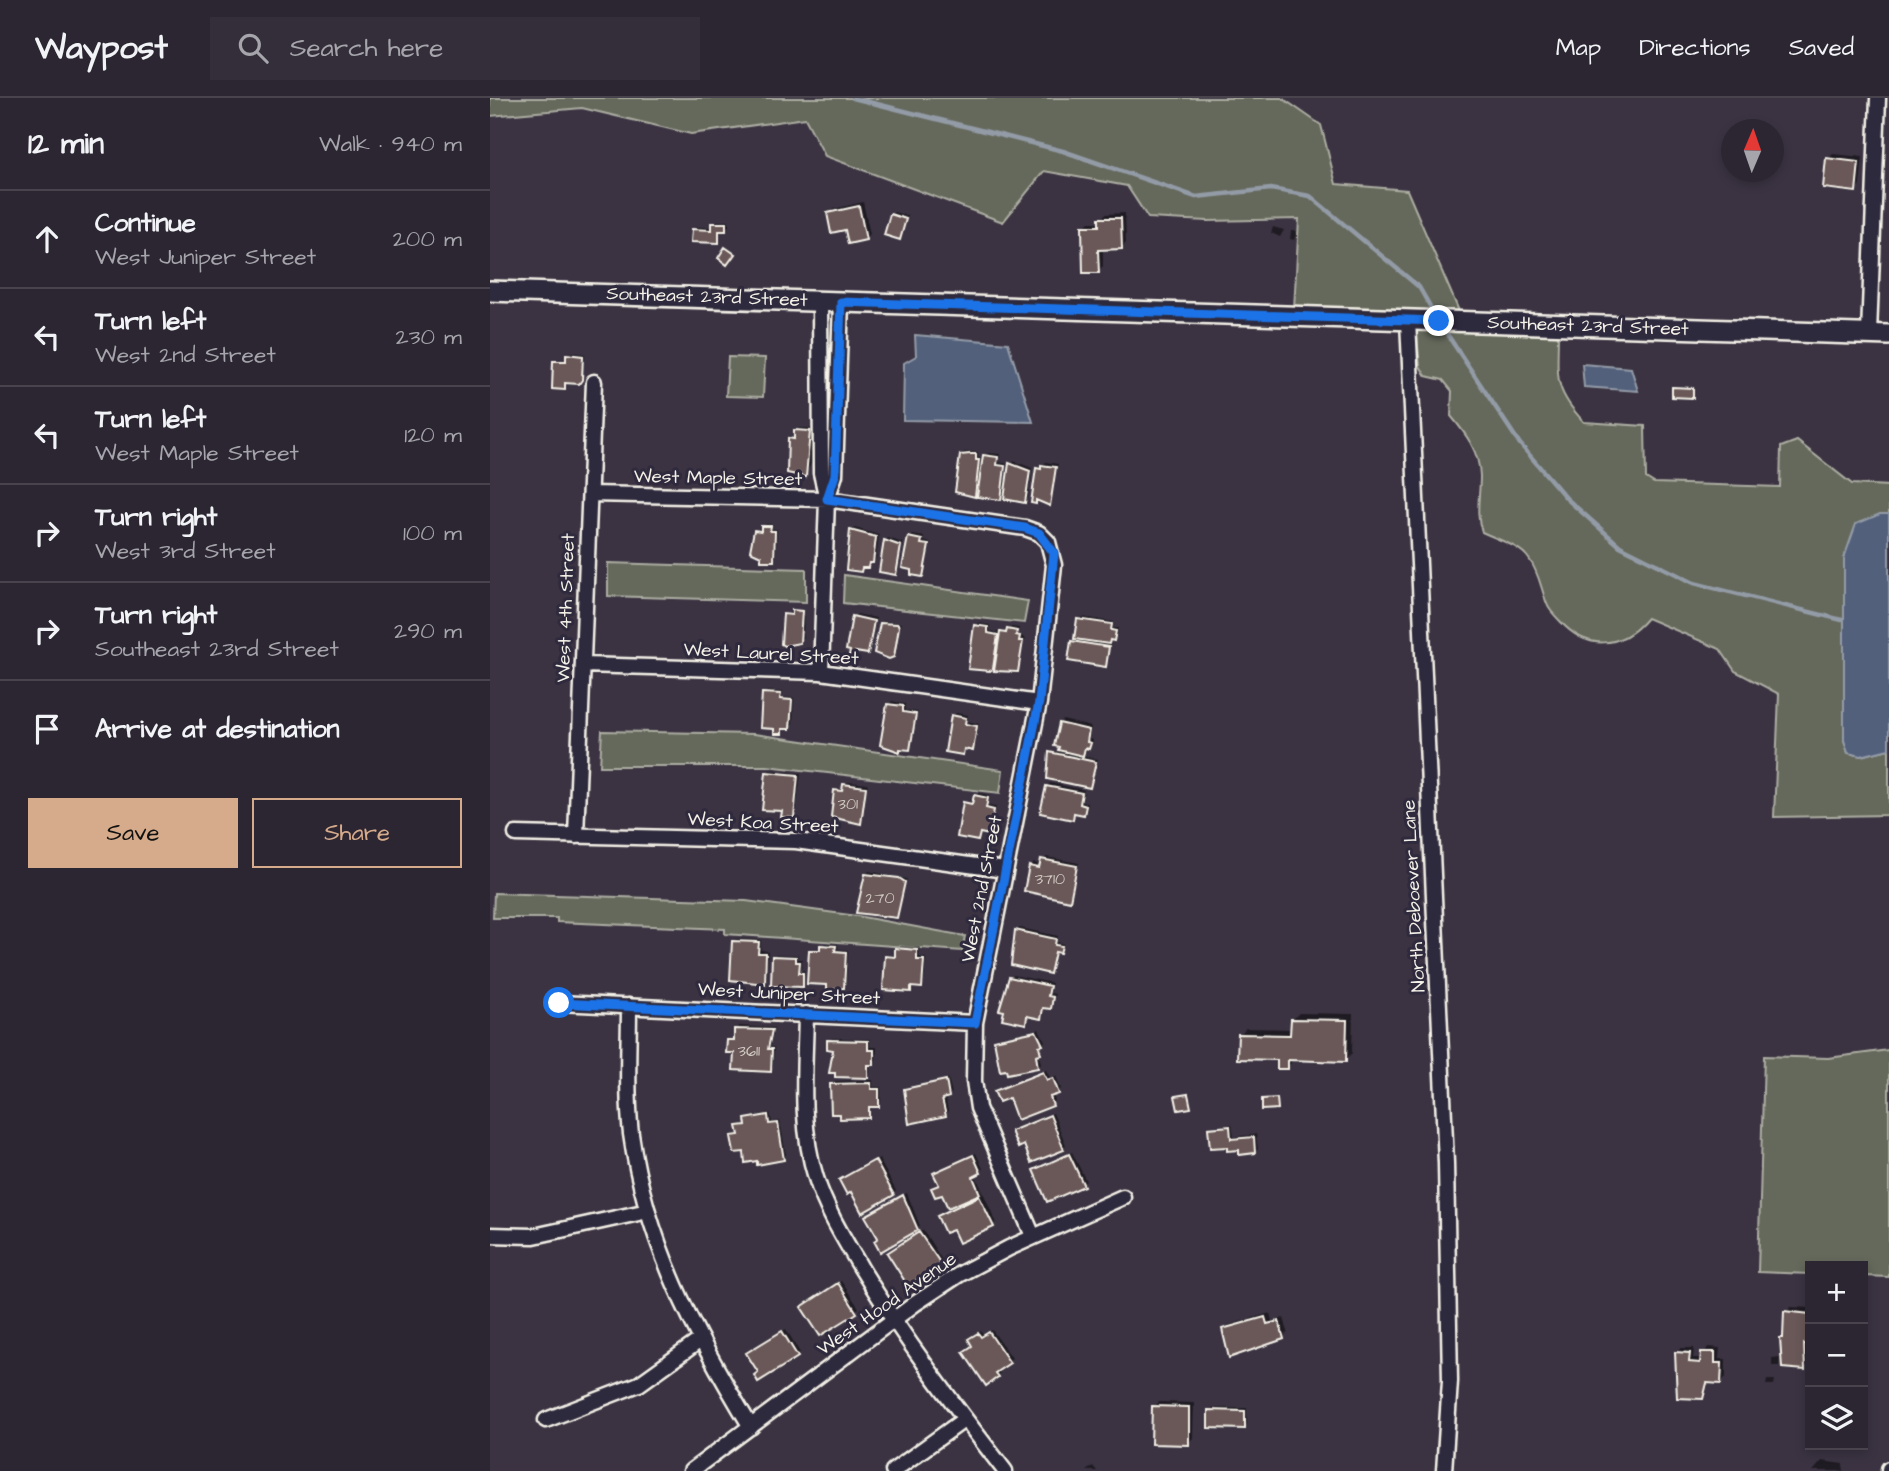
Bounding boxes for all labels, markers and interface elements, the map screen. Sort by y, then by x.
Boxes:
search box [210,17,700,80]
text: Waypost [35,25,168,71]
icon: search [234,29,272,67]
text: Search here [290,30,443,66]
text: Map [1556,31,1601,65]
text: Directions [1639,31,1751,65]
text: Saved [1789,31,1854,65]
north arrow [1721,119,1784,182]
text: 12 min [28,123,104,165]
text: Walk · 940 m [319,128,462,160]
text: Continue [95,205,196,241]
icon: ahead [28,220,66,258]
text: 200 m [393,223,462,255]
text: West Juniper Street [95,241,316,273]
street label: Southeast 23rd Street [606,280,808,314]
text: Turn left [95,303,206,339]
route end [1423,305,1454,336]
street label: Southeast 23rd Street [1487,309,1689,343]
icon: left [28,318,66,356]
text: 230 m [396,321,462,353]
text: West 2nd Street [95,339,276,371]
text: Turn left [95,401,206,437]
icon: left [28,416,66,454]
text: 120 m [404,419,462,451]
text: West Maple Street [95,437,299,469]
street label: West Maple Street [634,463,803,493]
text: Turn right [95,499,217,535]
icon: right [28,514,66,552]
text: 100 m [403,517,462,549]
street label: West 4th Street [550,533,582,683]
text: West 3rd Street [95,535,275,567]
text: Turn right [95,597,217,633]
icon: right [28,612,66,650]
text: 290 m [394,615,462,647]
text: Southeast 23rd Street [95,633,339,665]
street label: West Laurel Street [683,636,860,672]
icon: arrive [28,710,66,748]
text: Arrive at destination [95,711,340,747]
house number: 301 [838,793,858,815]
button: Save [28,798,238,868]
button: Share [252,798,462,868]
street label: North Deboever Lane [1395,799,1433,993]
street label: West Koa Street [687,806,839,840]
street label: West 2nd Street [955,813,1010,965]
house number: 3710 [1035,868,1065,890]
house number: 270 [865,887,895,909]
street label: West Juniper Street [697,976,881,1012]
route start [543,987,574,1018]
house number: 3611 [738,1040,760,1062]
street label: West Hood Avenue [812,1246,962,1362]
map controls [1805,1261,1868,1450]
button: + [1805,1261,1868,1324]
button: − [1805,1324,1868,1387]
button: layers [1805,1387,1868,1450]

